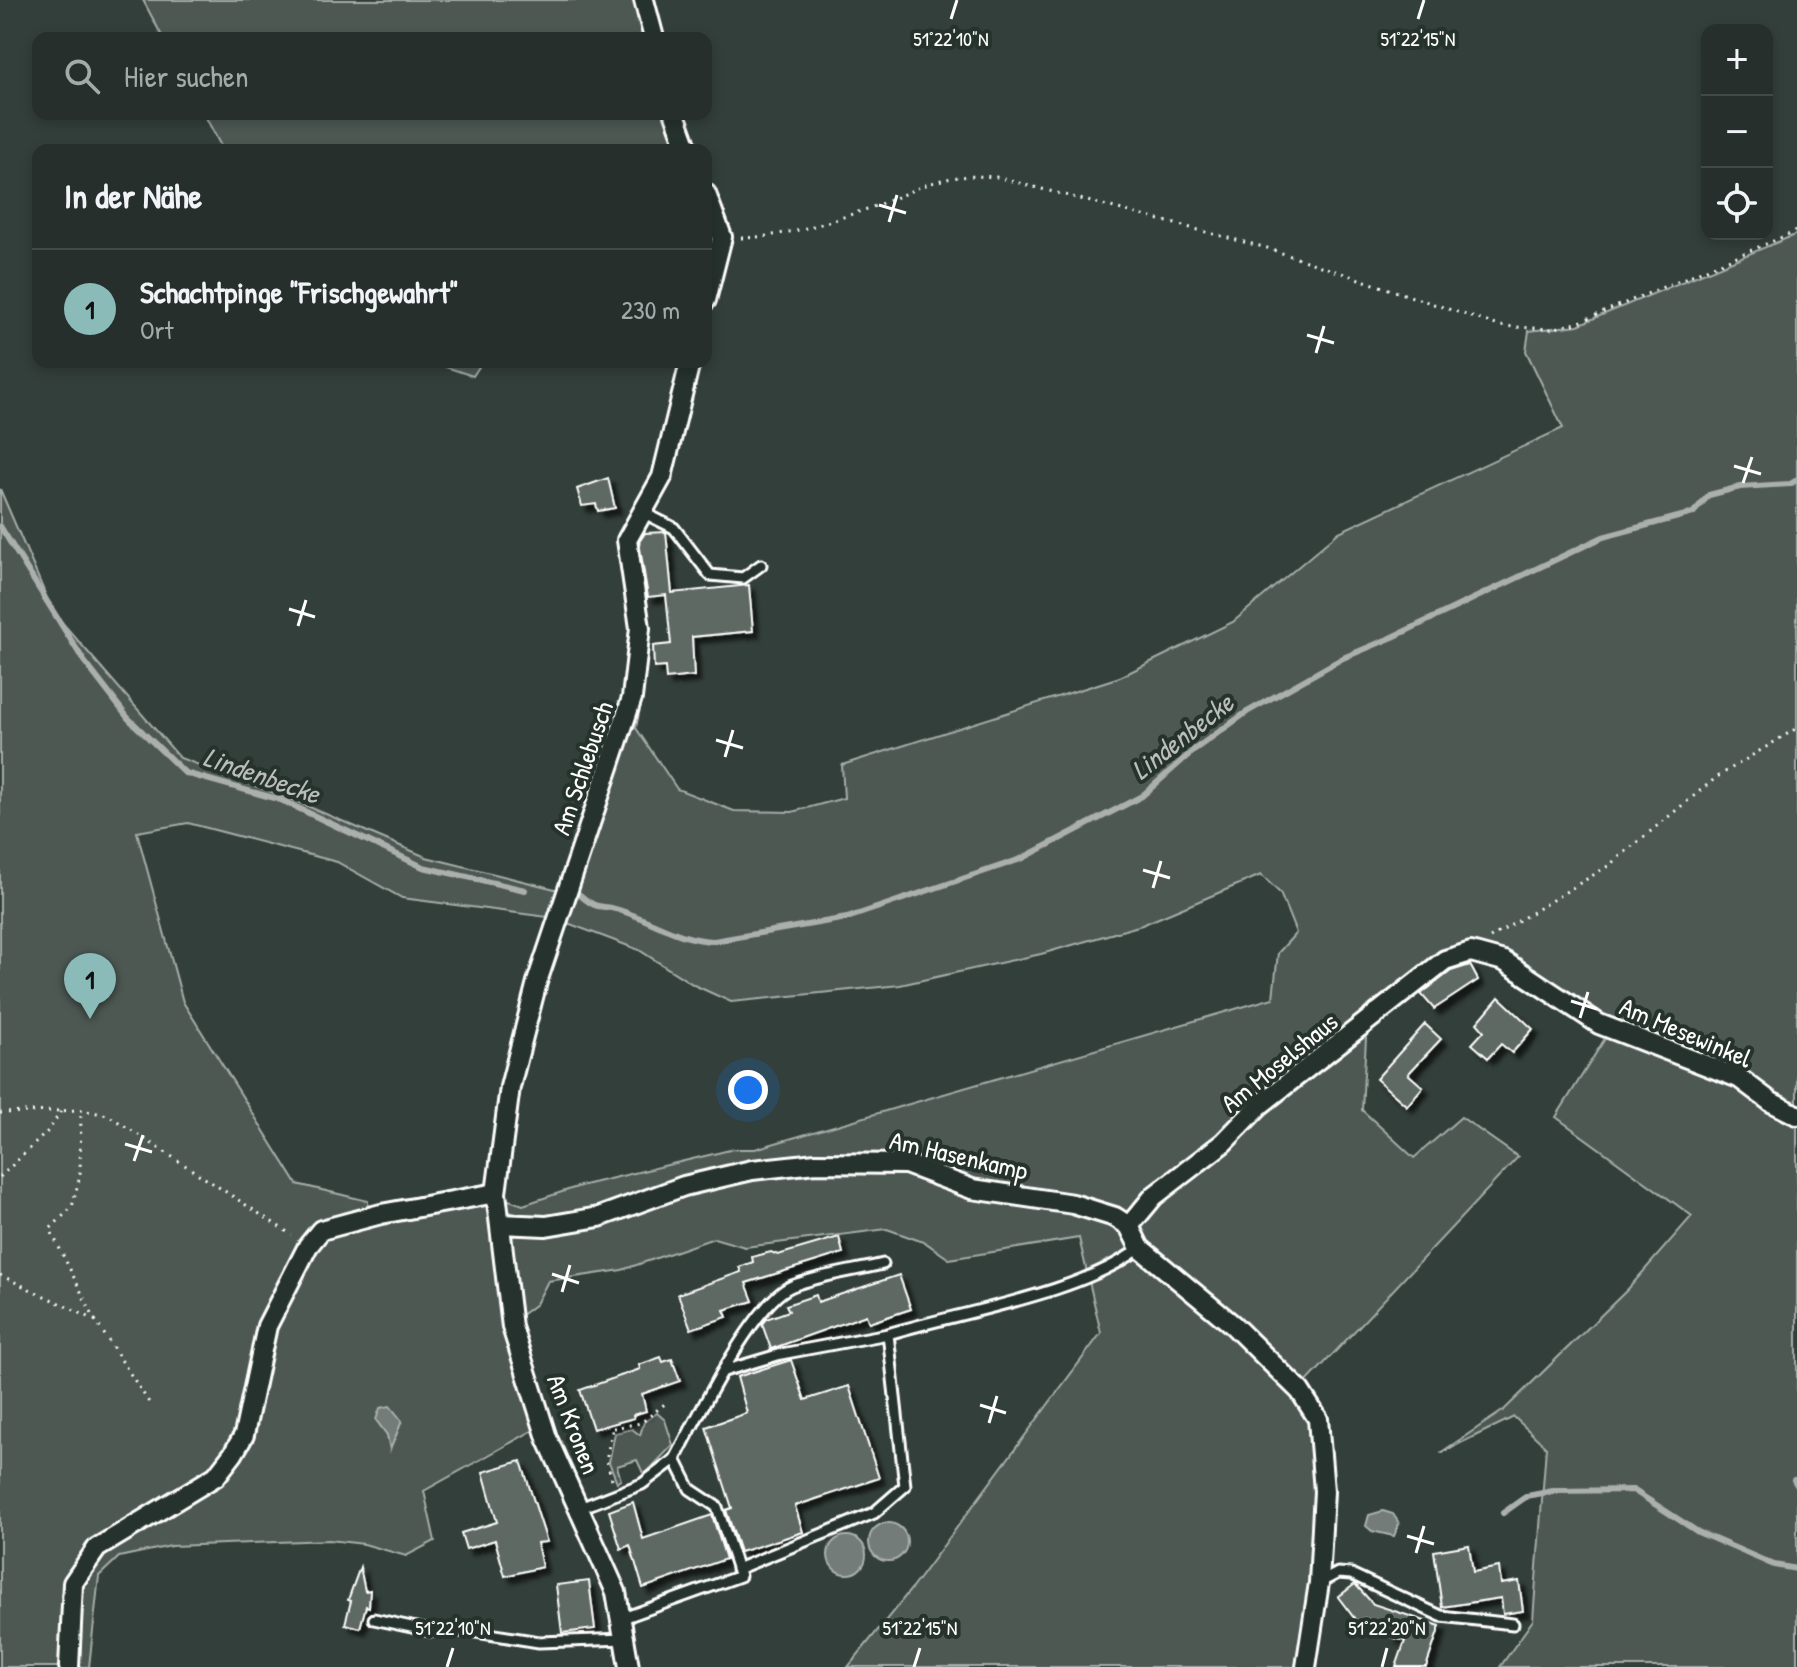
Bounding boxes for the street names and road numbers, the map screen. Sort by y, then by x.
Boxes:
street label: Am Schlebusch [543,697,621,839]
street label: Am Mesewinkel [1615,989,1757,1076]
street label: Am Moselshaus [1213,1004,1345,1120]
street label: Am Hasenkamp [887,1122,1031,1188]
street label: Am Kronen [539,1369,609,1479]

